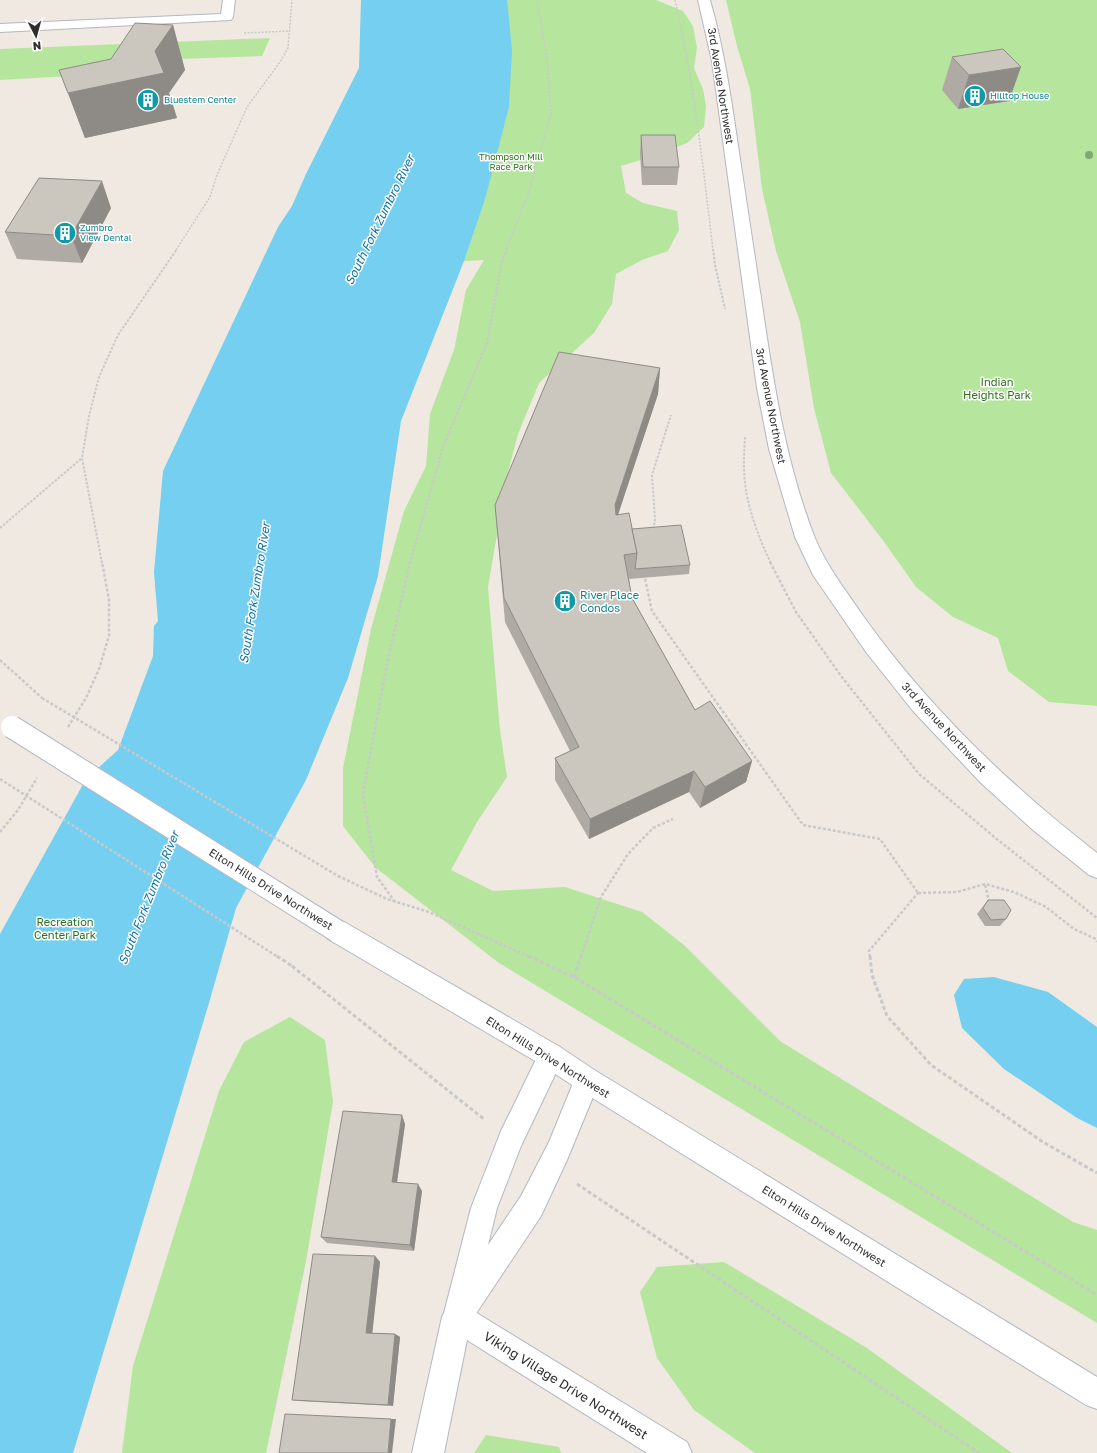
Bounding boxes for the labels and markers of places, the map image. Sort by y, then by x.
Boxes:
building icon: Hilltop House [962,83,988,109]
building icon: Bluestem Center [135,87,161,113]
place label: Hilltop House [990,90,1049,101]
place label: Bluestem Center [164,94,237,105]
building icon: Zumbro View Dental [52,220,78,246]
place label: Zumbro View Dental [80,222,132,243]
building icon: River Place Condos [552,588,578,614]
place label: River Place Condos [580,588,639,614]

